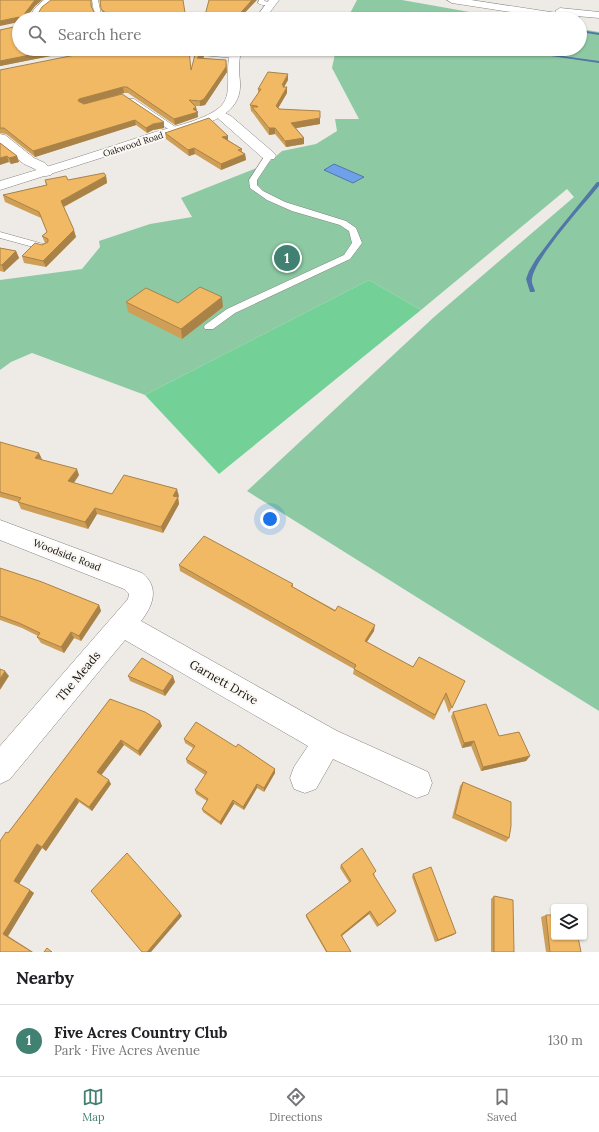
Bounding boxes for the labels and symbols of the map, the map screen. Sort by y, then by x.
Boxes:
street label: Oakwood Road [101,129,165,159]
pin: 1 [274,243,300,273]
your location [260,509,280,529]
street label: Woodside Road [31,536,103,574]
street label: The Meads [53,648,104,704]
street label: Garnett Drive [187,656,261,708]

